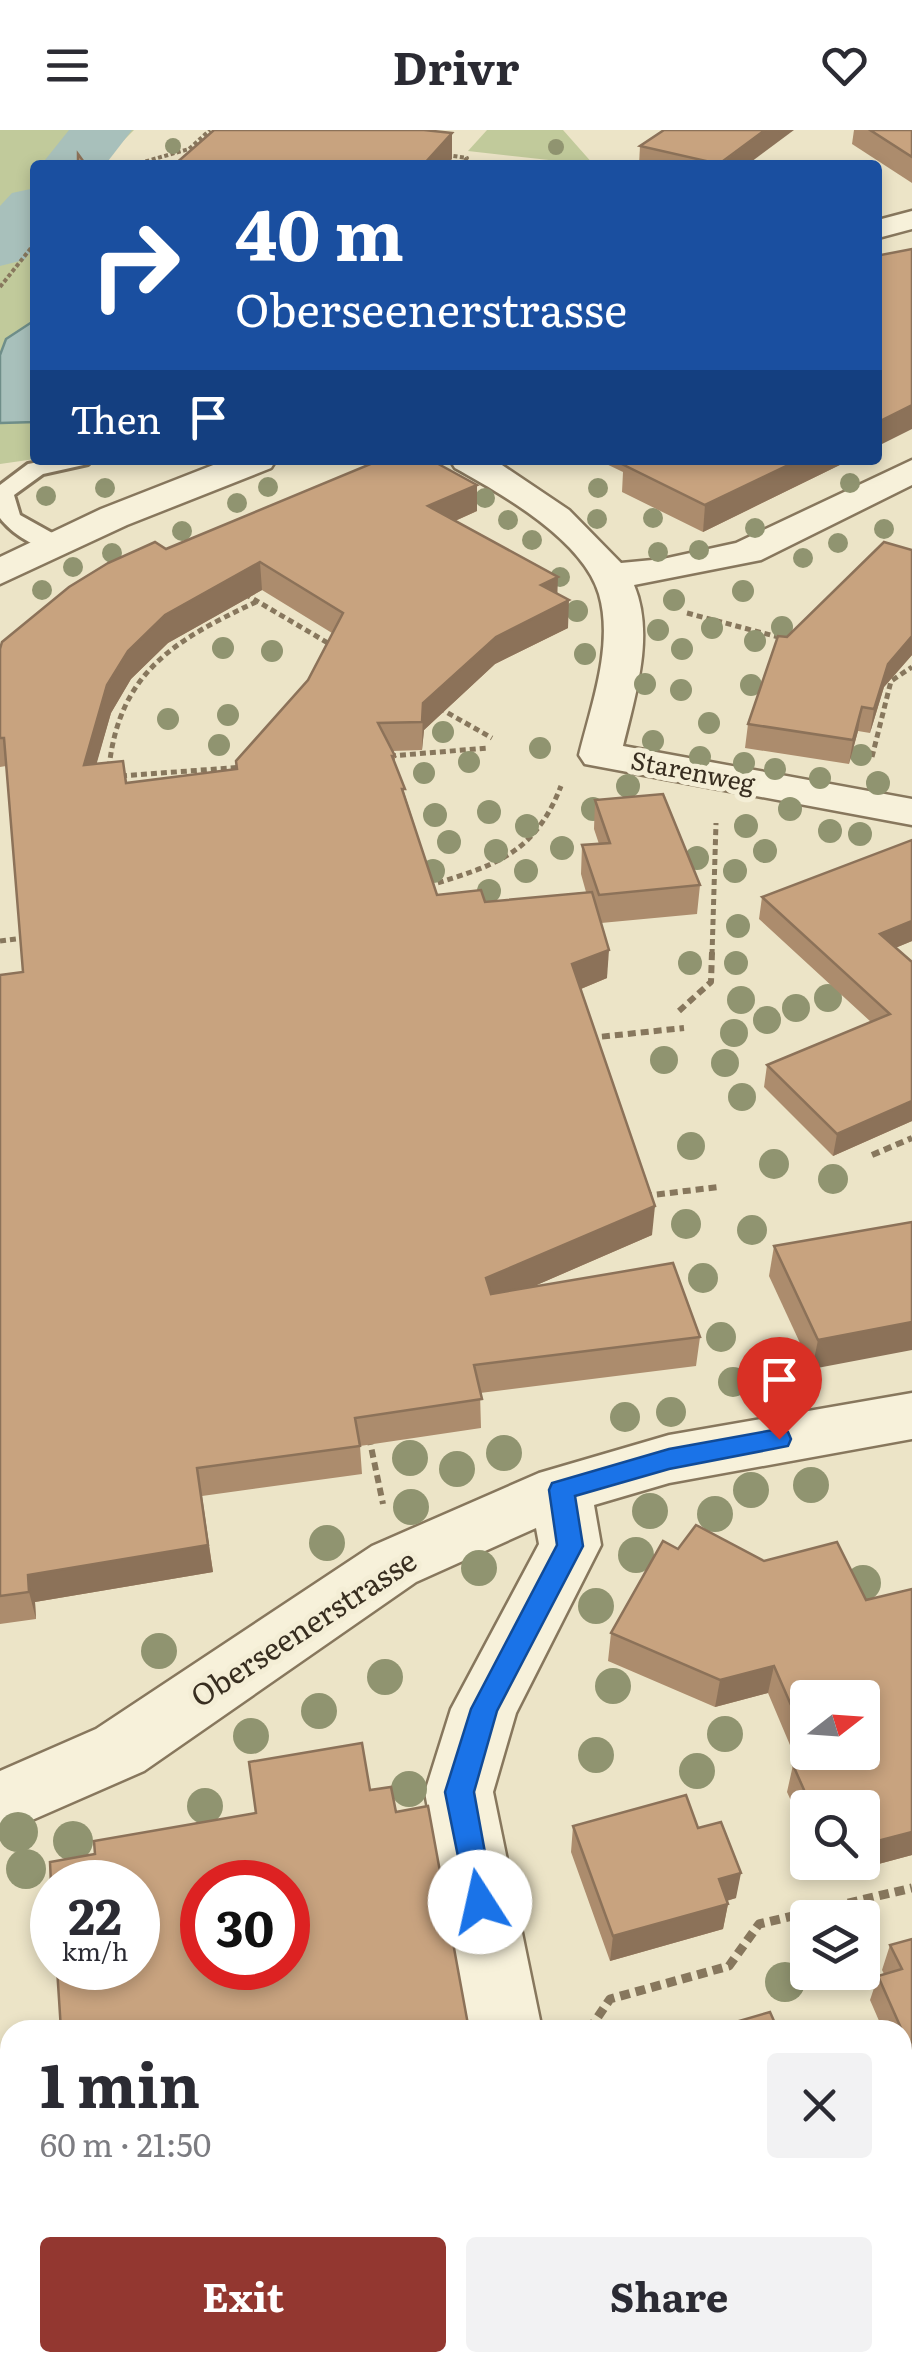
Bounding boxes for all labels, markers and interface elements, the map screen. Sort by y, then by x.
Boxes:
text: Drivr [392,32,520,99]
icon: menu [40,38,95,93]
icon: heart [817,38,872,93]
text: 40 m [235,179,404,283]
icon: right [70,200,200,330]
text: Oberseenerstrasse [235,274,627,341]
text: Then [70,389,161,446]
icon: arrive [181,390,236,445]
street label: Starenweg [628,740,759,801]
pin [737,1337,822,1440]
icon: arrive [752,1352,807,1407]
street label: Oberseenerstrasse [181,1537,424,1716]
north arrow [790,1680,880,1770]
map controls [790,1680,880,1990]
button: search [790,1790,880,1880]
position arrow [428,1850,532,1954]
speed limit sign: 30 [180,1860,310,1990]
text: 22 [68,1876,122,1950]
button: layers [790,1900,880,1990]
text: km/h [62,1932,128,1969]
text: 1 min [40,2037,200,2126]
button: close [767,2053,872,2158]
text: 60 m · 21:50 [40,2119,211,2167]
button: Exit [40,2237,446,2352]
button: Share [466,2237,872,2352]

